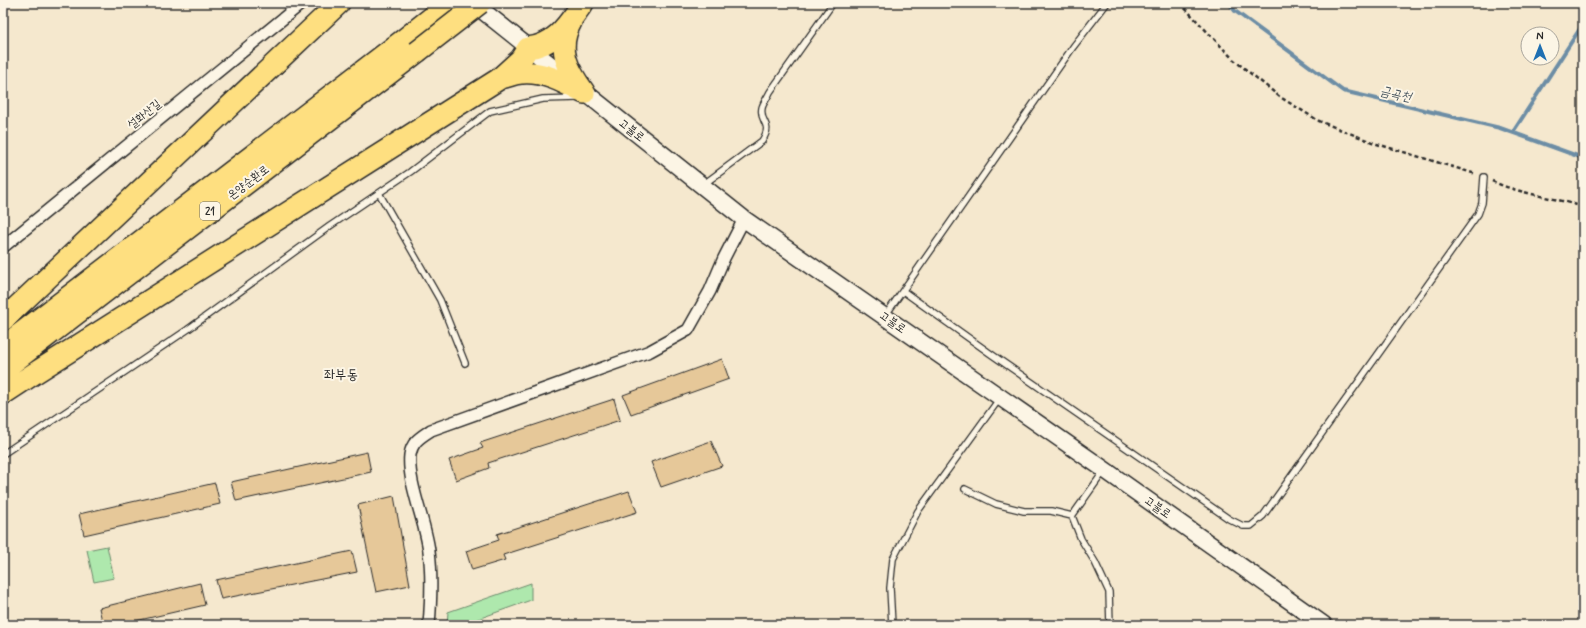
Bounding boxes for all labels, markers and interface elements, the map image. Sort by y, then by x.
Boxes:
north arrow [1520,26,1560,66]
text: N [1536,30,1544,44]
water label: 금곡천 [1378,83,1414,107]
street label: 설화산길 [125,96,165,133]
street label: 고불로 [615,116,648,146]
street label: 온양순환로 [225,162,273,204]
road number: 21 [200,202,220,220]
street label: 고불로 [876,308,909,338]
district label: 좌부동 [324,366,358,384]
street label: 고불로 [1141,493,1174,523]

